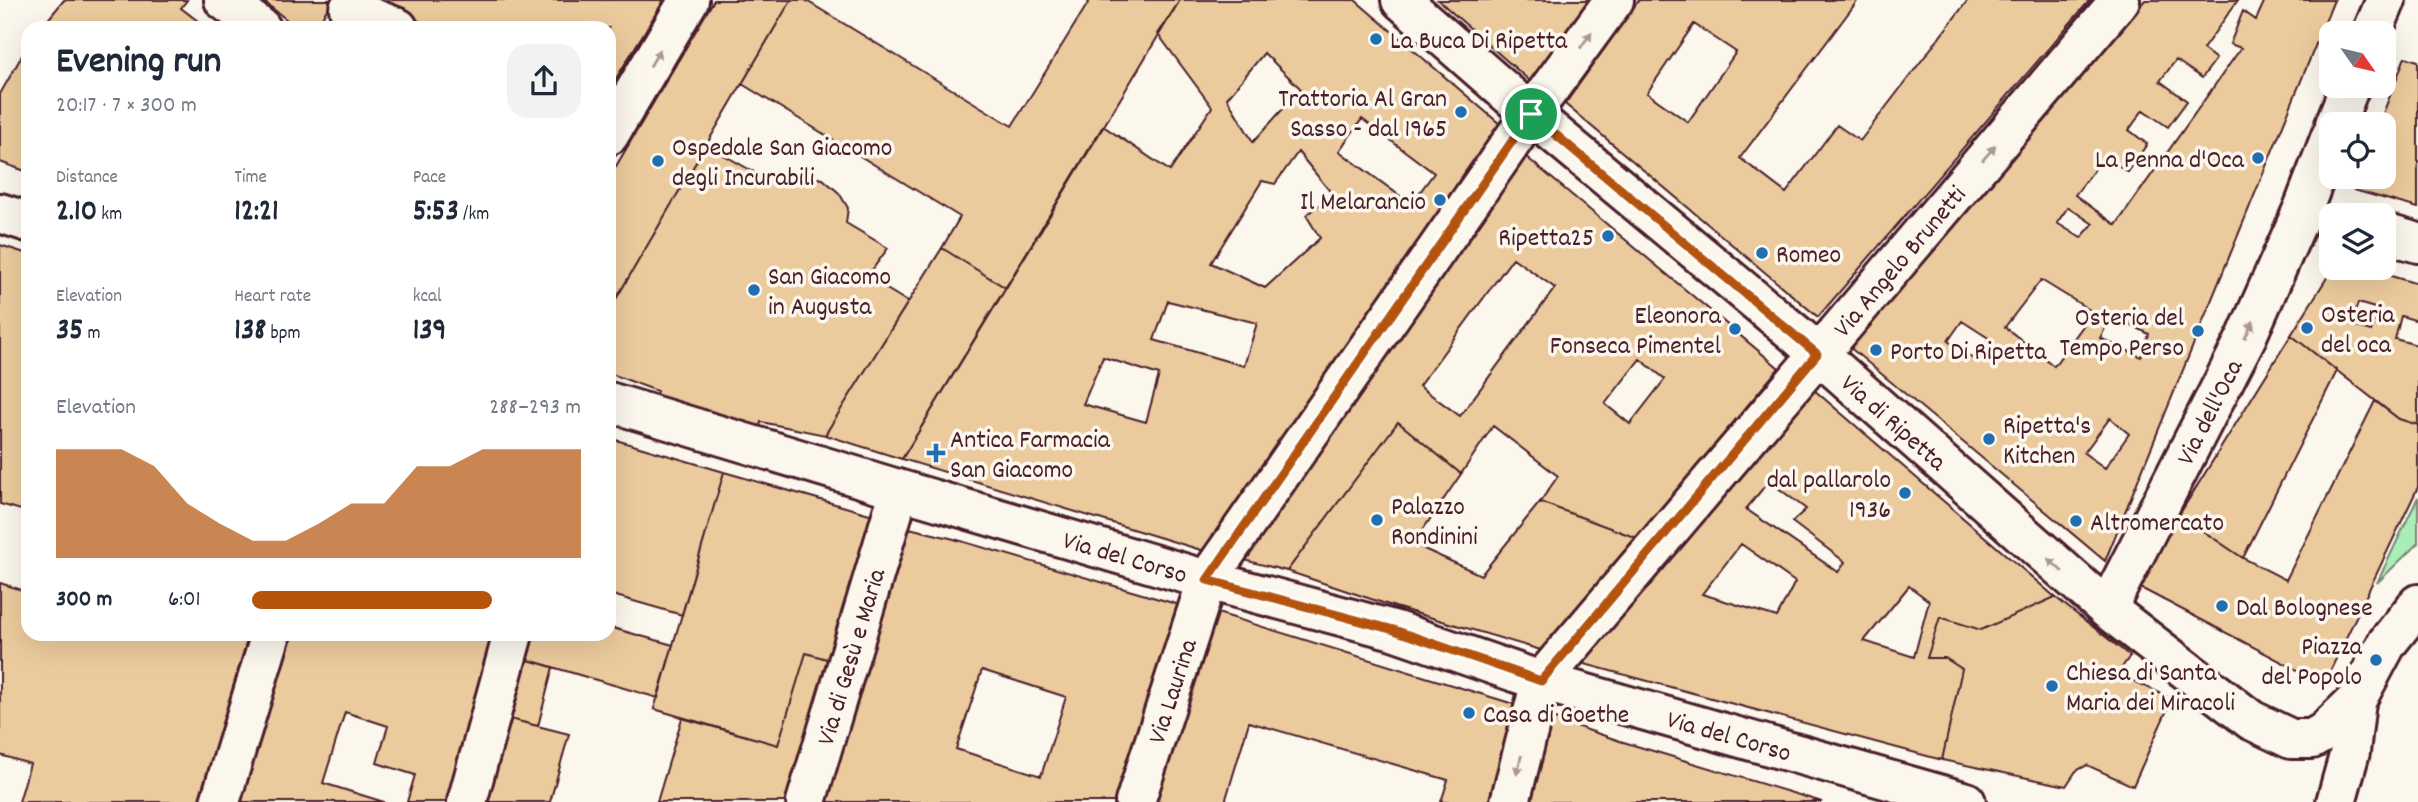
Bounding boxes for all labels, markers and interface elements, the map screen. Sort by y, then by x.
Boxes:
north arrow [2319,21,2396,98]
map controls [2319,21,2396,280]
place label: La Buca Di Ripetta [1390,24,1568,61]
one-way arrow [1579,30,1593,49]
marker: La Buca Di Ripetta [1368,31,1384,47]
text: Evening run [56,36,221,91]
button: share [507,44,581,118]
one-way arrow [648,49,661,68]
place label: Trattoria Al Gran Sasso - dal 1965 [1278,82,1447,149]
pin [1501,84,1561,144]
text: 20:17 · 7 × 300 m [56,90,197,123]
icon: arrive [1512,95,1550,133]
marker: Trattoria Al Gran Sasso - dal 1965 [1453,104,1469,120]
button: locate [2319,112,2396,189]
place label: Ospedale San Giacomo degli Incurabili [672,131,892,198]
place label: La Penna d'Oca [2095,143,2245,180]
one-way arrow [1981,144,1996,161]
marker: La Penna d'Oca [2250,150,2266,166]
marker: Ospedale San Giacomo degli Incurabili [650,153,666,169]
text: Distance [56,165,118,192]
text: Time [234,165,267,192]
text: Pace [413,165,446,192]
street label: Via Angelo Brunetti [1826,179,1977,347]
place label: Il Melarancio [1300,185,1426,222]
text: 2.10 [56,192,97,235]
text: 12:21 [234,192,279,235]
text: 5:53 [413,192,459,235]
marker: Il Melarancio [1432,192,1448,208]
text: km [97,202,122,229]
text: /km [459,202,489,229]
button: layers [2319,203,2396,280]
place label: Ripetta25 [1498,221,1594,258]
marker: Ripetta25 [1600,228,1616,244]
place label: Romeo [1776,238,1841,275]
marker: Romeo [1754,245,1770,261]
place label: San Giacomo in Augusta [768,260,891,327]
marker: San Giacomo in Augusta [746,282,762,298]
text: Elevation [56,284,122,311]
text: Heart rate [234,284,311,311]
text: kcal [413,284,442,311]
place label: Osteria del oca [2321,298,2395,365]
place label: Eleonora Fonseca Pimentel [1550,299,1722,366]
place label: Osteria del Tempo Perso [2059,301,2184,368]
text: 35 [56,311,83,354]
text: 138 [234,311,266,354]
text: 139 [413,311,446,354]
one-way arrow [2243,320,2255,340]
marker: Osteria del oca [2299,320,2315,336]
text: m [83,321,101,348]
text: bpm [266,321,301,348]
marker: Eleonora Fonseca Pimentel [1727,321,1743,337]
marker: Osteria del Tempo Perso [2190,323,2206,339]
place label: Porto Di Ripetta [1890,335,2047,372]
marker: Porto Di Ripetta [1868,342,1884,358]
street label: Via dell'Oca [2169,353,2254,472]
street label: Via di Ripetta [1831,367,1954,482]
text: Elevation [56,392,136,425]
text: 288–293 m [489,392,581,425]
place label: Ripetta's Kitchen [2003,409,2091,476]
place label: Antica Farmacia San Giacomo [950,423,1111,490]
marker: Ripetta's Kitchen [1981,431,1997,447]
marker: Antica Farmacia San Giacomo [928,445,944,461]
place label: dal pallarolo 1936 [1767,463,1891,530]
marker: dal pallarolo 1936 [1897,485,1913,501]
place label: Palazzo Rondinini [1391,490,1478,557]
place label: Altromercato [2090,506,2224,543]
marker: Palazzo Rondinini [1369,512,1385,528]
marker: Altromercato [2068,513,2084,529]
street label: Via del Corso [1058,524,1191,595]
one-way arrow [2047,557,2064,573]
street label: Via di Gesù e Maria [809,564,897,750]
text: 300 m [56,584,112,617]
text: 6:01 [168,584,201,617]
place label: Dal Bolognese [2236,591,2373,628]
marker: Dal Bolognese [2214,598,2230,614]
place label: Piazza del Popolo [2262,630,2363,697]
street label: Via Laurina [1140,634,1209,749]
marker: Piazza del Popolo [2368,652,2384,668]
place label: Chiesa di Santa Maria dei Miracoli [2066,656,2235,723]
marker: Chiesa di Santa Maria dei Miracoli [2044,678,2060,694]
place label: Casa di Goethe [1483,698,1629,735]
street label: Via del Corso [1662,703,1795,773]
marker: Casa di Goethe [1461,705,1477,721]
one-way arrow [1513,754,1524,776]

